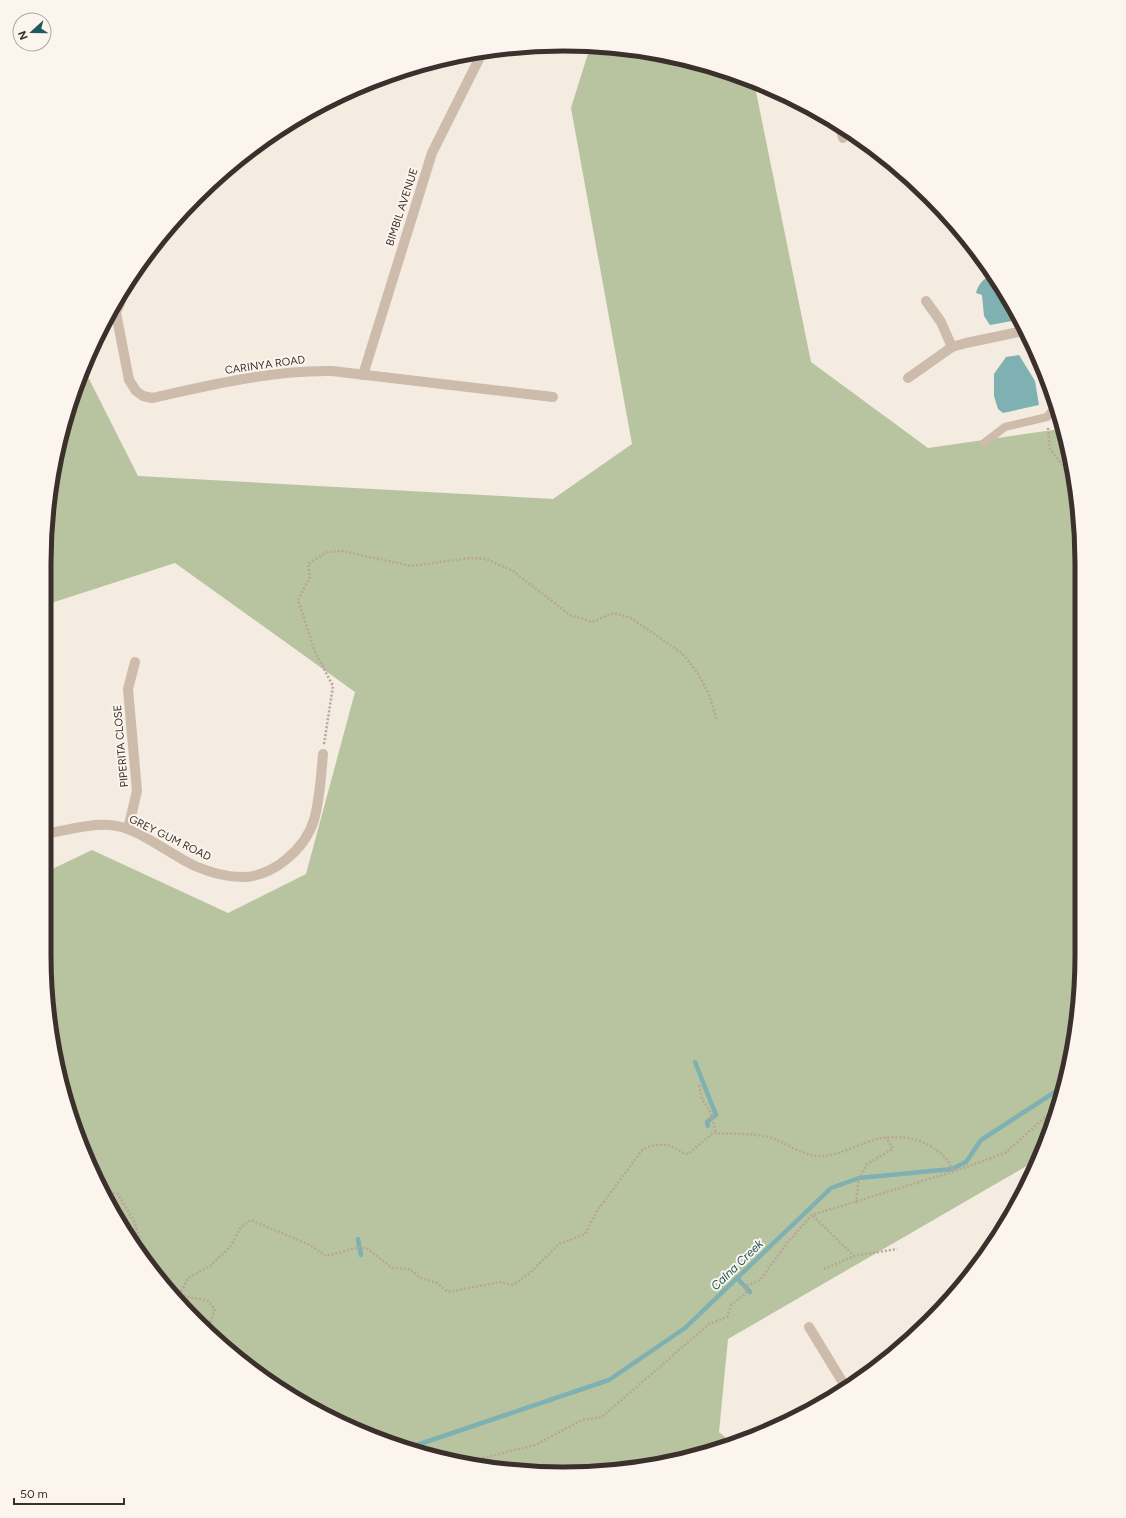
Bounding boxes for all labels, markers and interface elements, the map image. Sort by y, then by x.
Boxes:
north arrow [12,12,52,52]
text: N [16,29,31,42]
street label: BIMBIL AVENUE [383,166,421,248]
street label: CARINYA ROAD [224,353,306,377]
street label: PIPERITA CLOSE [111,704,131,788]
street label: GREY GUM ROAD [127,812,214,864]
water label: Calna Creek [708,1236,767,1293]
scale bar [14,1480,124,1506]
text: 50 m [20,1487,48,1501]

